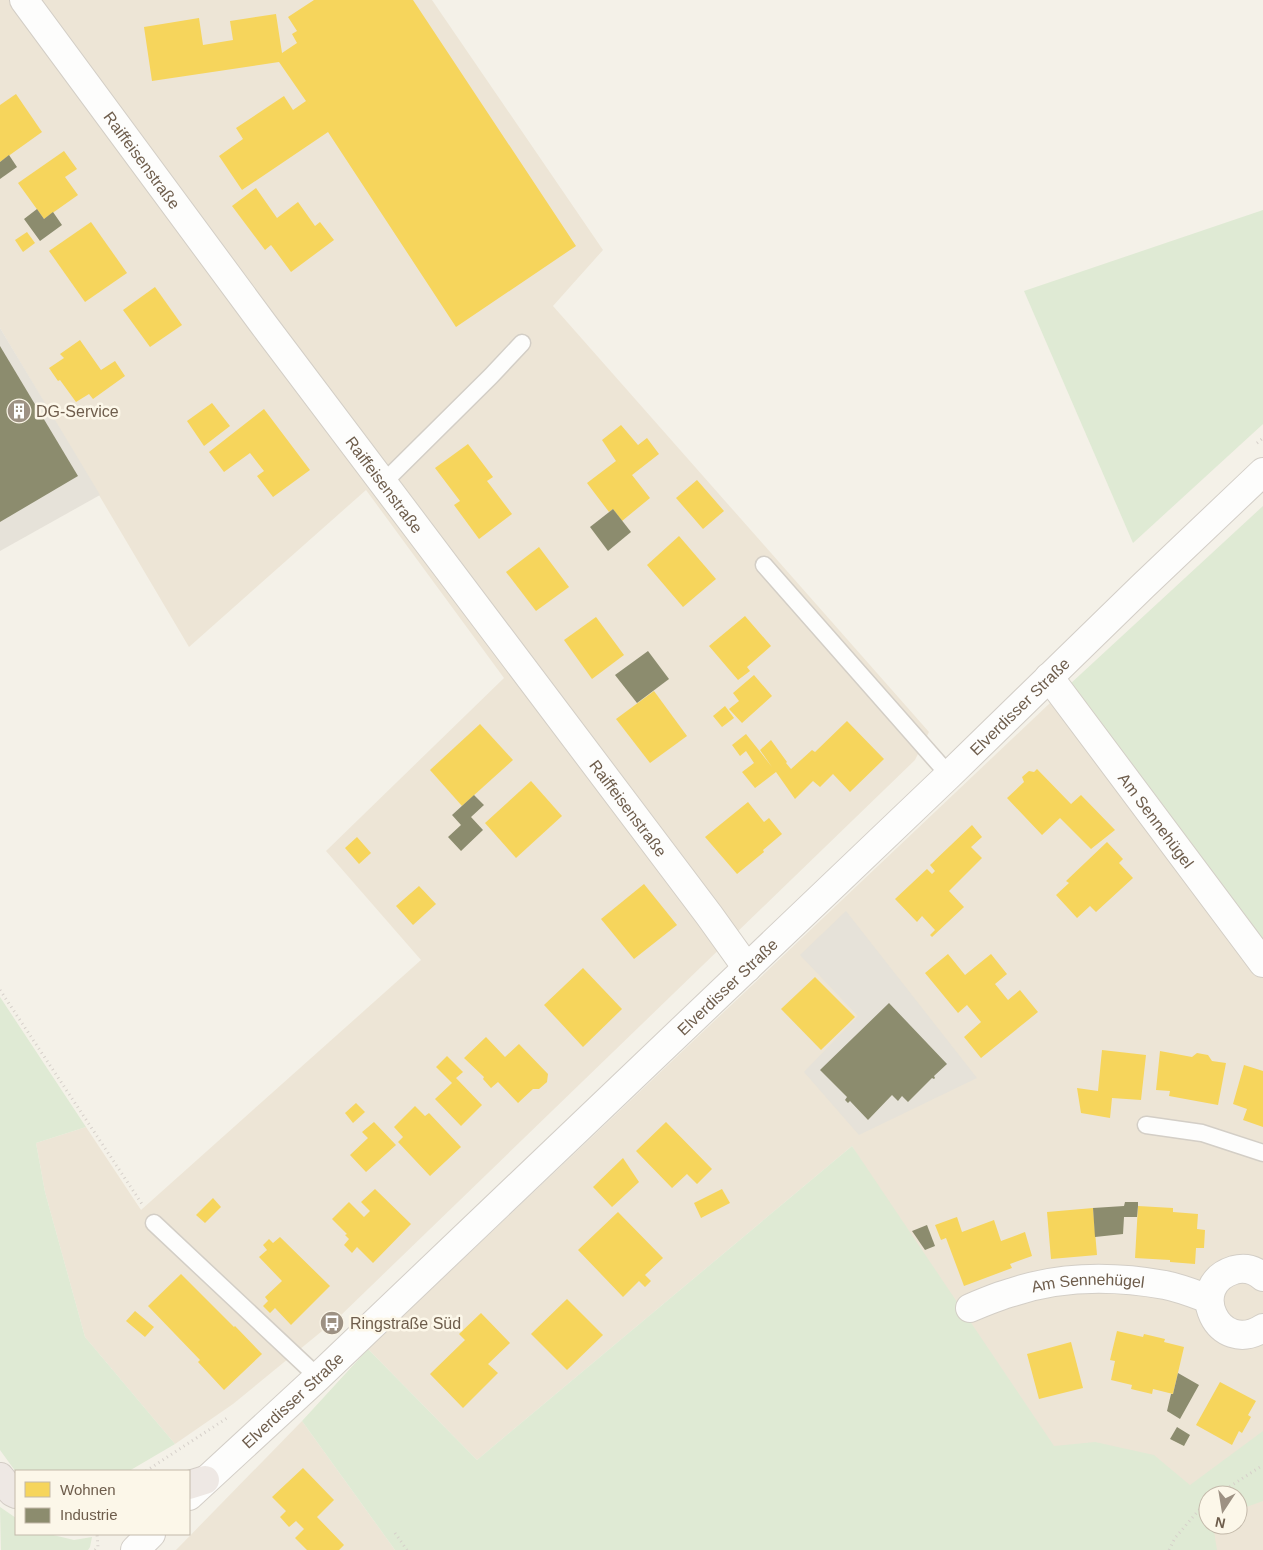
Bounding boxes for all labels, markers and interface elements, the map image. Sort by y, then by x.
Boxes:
street label: Raiffeisenstraße [101,108,184,212]
building icon: DG-Service [6,398,32,424]
place label: DG-Service [36,403,119,420]
street label: Raiffeisenstraße [343,433,426,536]
street label: Elverdisser Straße [966,654,1073,758]
street label: Raiffeisenstraße [587,756,670,860]
street label: Am Sennehügel [1115,770,1197,871]
street label: Elverdisser Straße [674,935,781,1038]
street label: Am Sennehügel [1030,1270,1146,1295]
bus stop icon: Ringstraße Süd [319,1310,345,1336]
place label: Ringstraße Süd [350,1315,461,1332]
street label: Elverdisser Straße [238,1349,347,1451]
legend [15,1470,190,1535]
text: Wohnen [60,1481,116,1498]
north arrow [1198,1485,1248,1535]
text: Industrie [60,1506,118,1523]
text: N [1214,1514,1227,1532]

